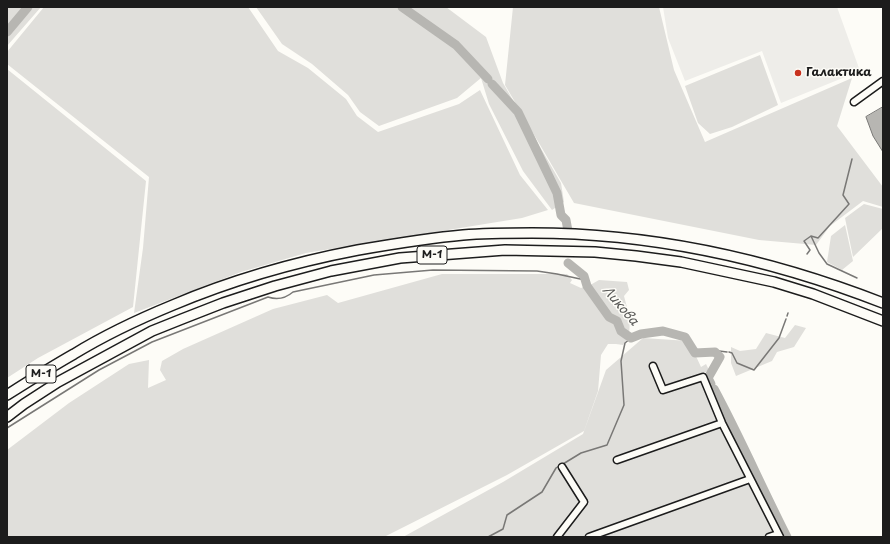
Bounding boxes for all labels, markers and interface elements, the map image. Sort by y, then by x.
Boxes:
place label: Галактика [806,66,872,80]
marker: Галактика [793,68,803,78]
road number: М-1 [417,246,447,264]
water label: Ликова [599,283,641,329]
road number: М-1 [26,365,56,383]

